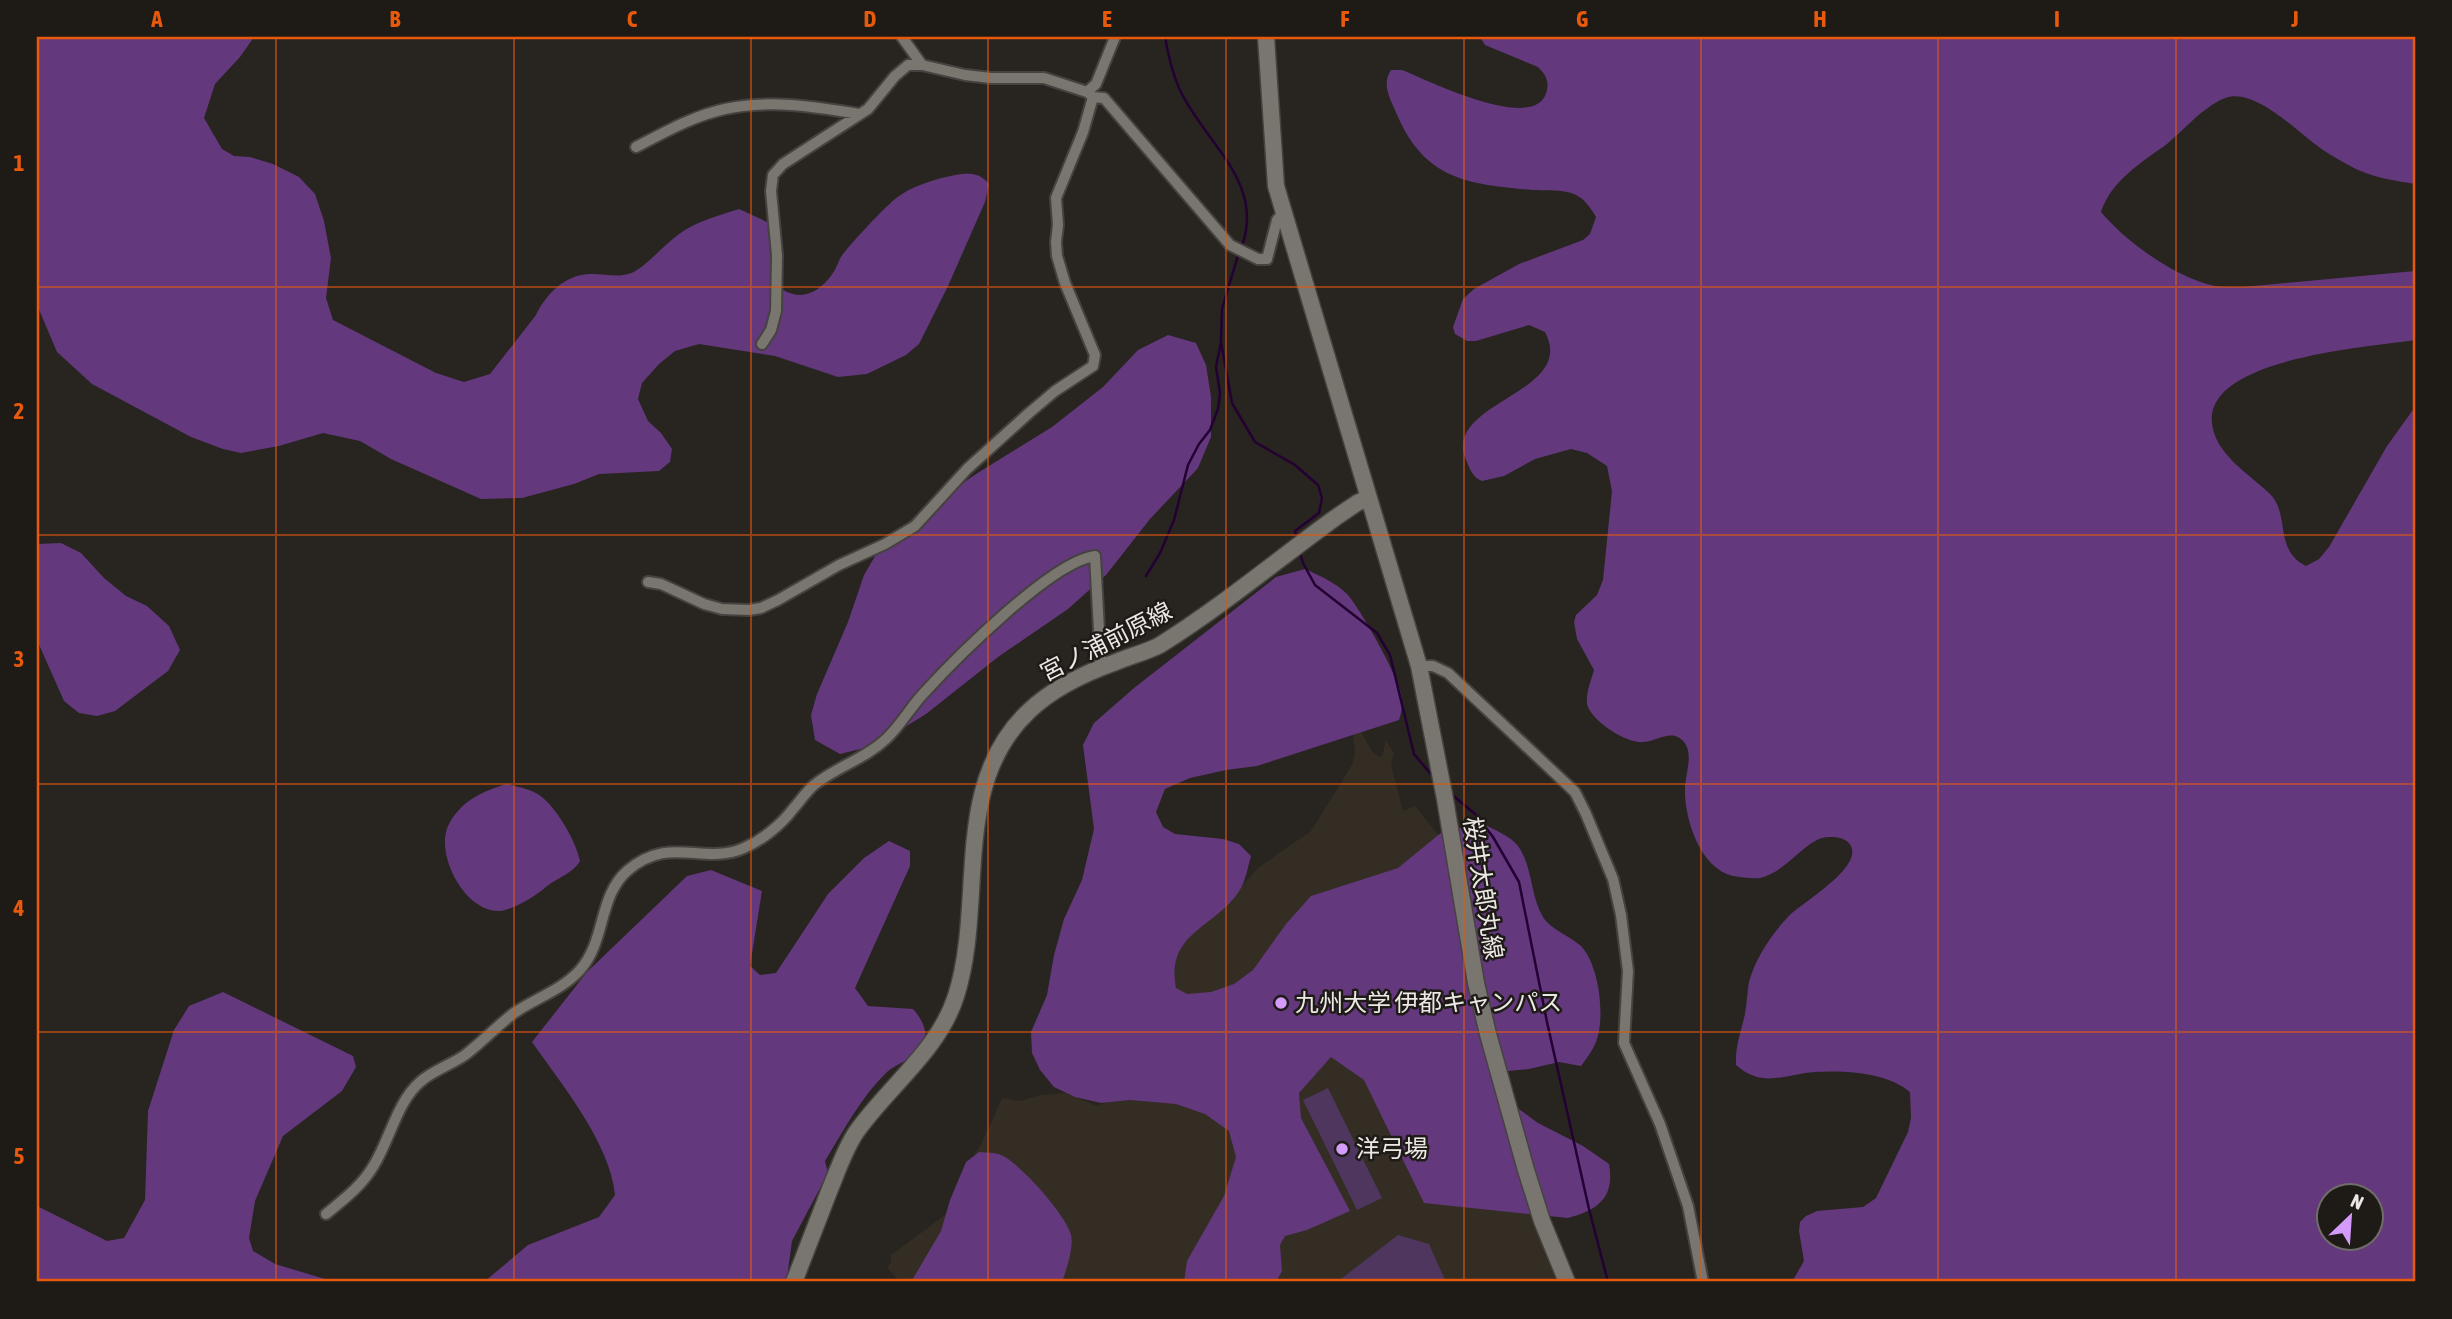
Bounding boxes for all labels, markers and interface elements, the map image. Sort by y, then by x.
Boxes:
text: A [150,6,163,32]
text: B [390,6,401,32]
text: C [627,6,638,32]
text: D [864,6,877,32]
text: E [1102,6,1112,32]
text: F [1340,6,1350,32]
text: G [1576,6,1588,32]
text: H [1813,6,1827,32]
text: I [2054,6,2060,32]
text: J [2290,6,2299,32]
text: 1 [14,150,25,176]
text: 2 [14,398,24,424]
street label: 宮ノ浦前原線 [1035,597,1176,686]
text: 3 [14,646,24,672]
street label: 桜井太郎丸線 [1459,815,1508,961]
text: 4 [13,895,25,921]
place label: 九州大学 伊都キャンパス [1295,989,1562,1016]
marker: 九州大学 伊都キャンパス [1273,995,1289,1011]
place label: 洋弓場 [1356,1135,1428,1162]
marker: 洋弓場 [1334,1141,1350,1157]
text: 5 [14,1143,25,1169]
north arrow [2316,1182,2386,1252]
text: N [2347,1189,2367,1214]

